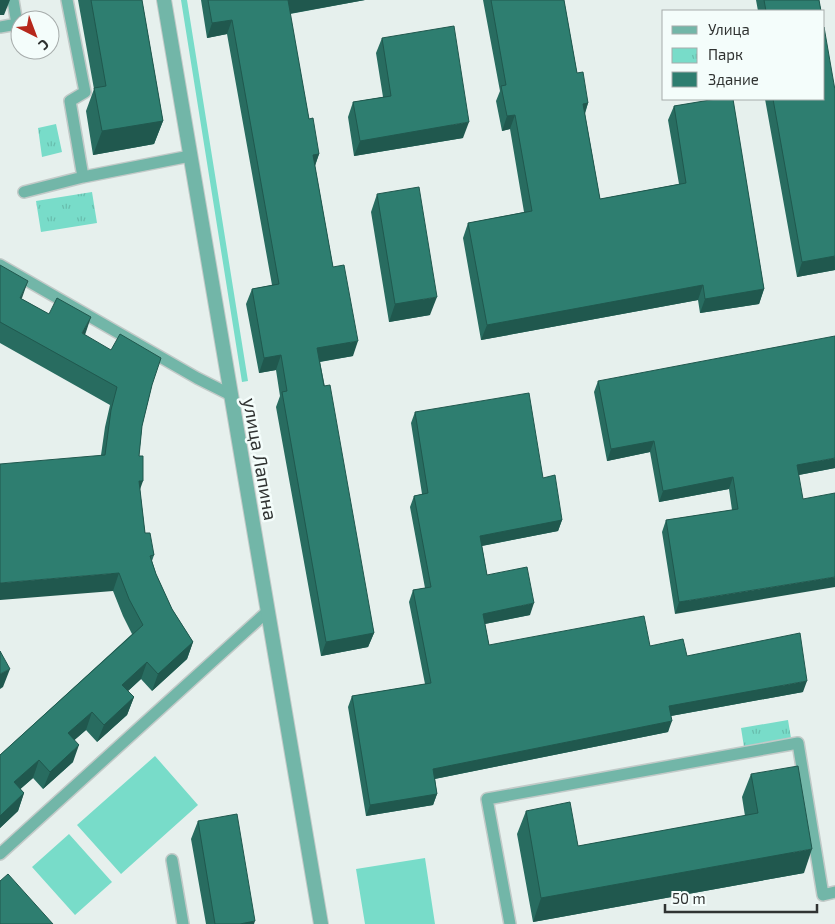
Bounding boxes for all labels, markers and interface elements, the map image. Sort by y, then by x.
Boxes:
north arrow [10,10,60,60]
legend [662,10,825,100]
text: Улица [708,20,750,38]
text: С [35,36,53,54]
text: Парк [708,45,743,63]
text: Здание [708,70,759,88]
street label: улица Лапина [238,396,283,522]
scale bar [665,882,818,914]
text: 50 m [672,889,706,907]

